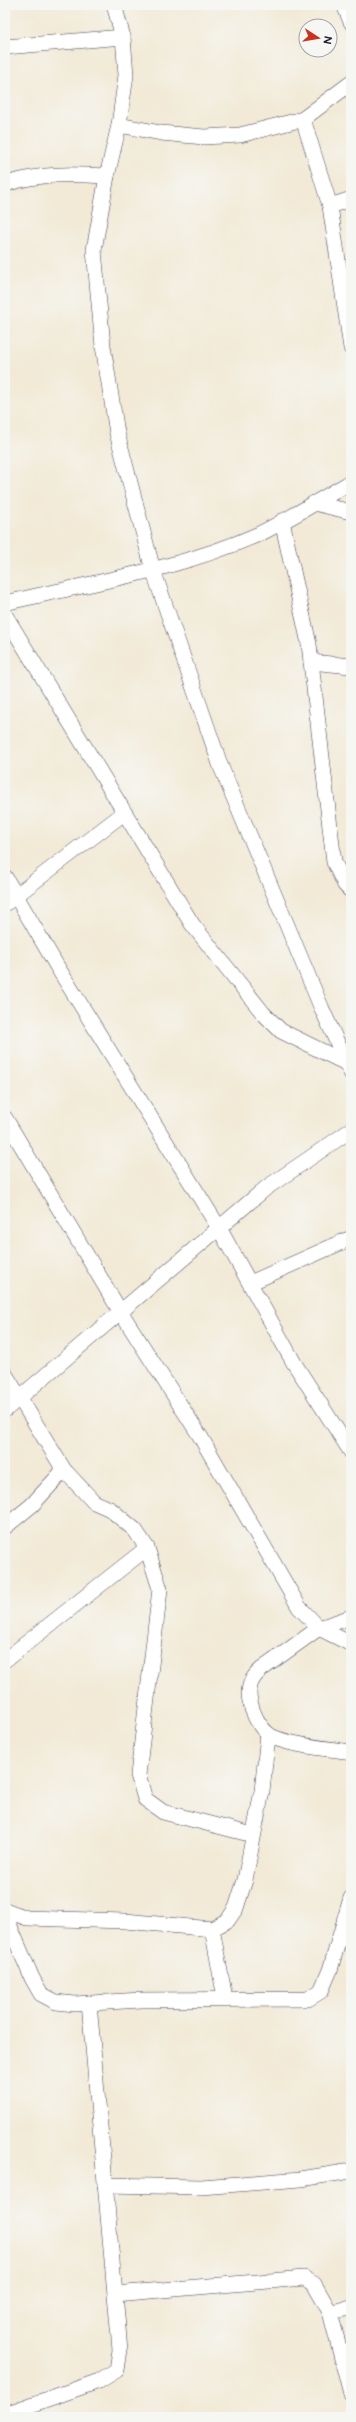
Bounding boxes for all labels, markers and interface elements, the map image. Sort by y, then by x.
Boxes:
north arrow [298,18,338,58]
text: N [320,35,335,45]

